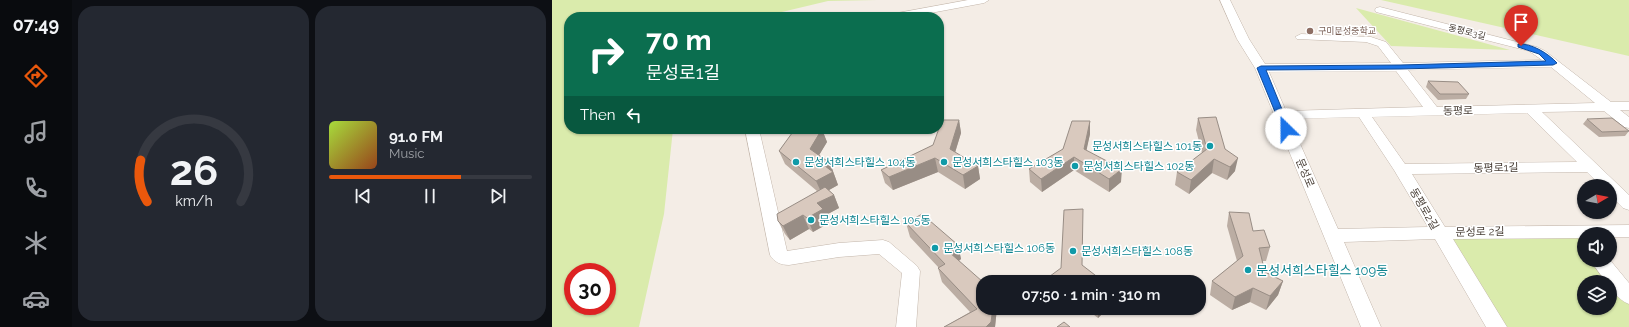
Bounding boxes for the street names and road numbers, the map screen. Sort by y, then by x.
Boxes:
street label: 동평로3길 [1447,23,1487,41]
street label: 동평로 [1443,104,1473,118]
street label: 문성로 [1293,156,1317,190]
street label: 동평로1길 [1473,161,1519,175]
street label: 동평로2길 [1407,186,1441,232]
street label: 문성로 2길 [1455,225,1505,239]

